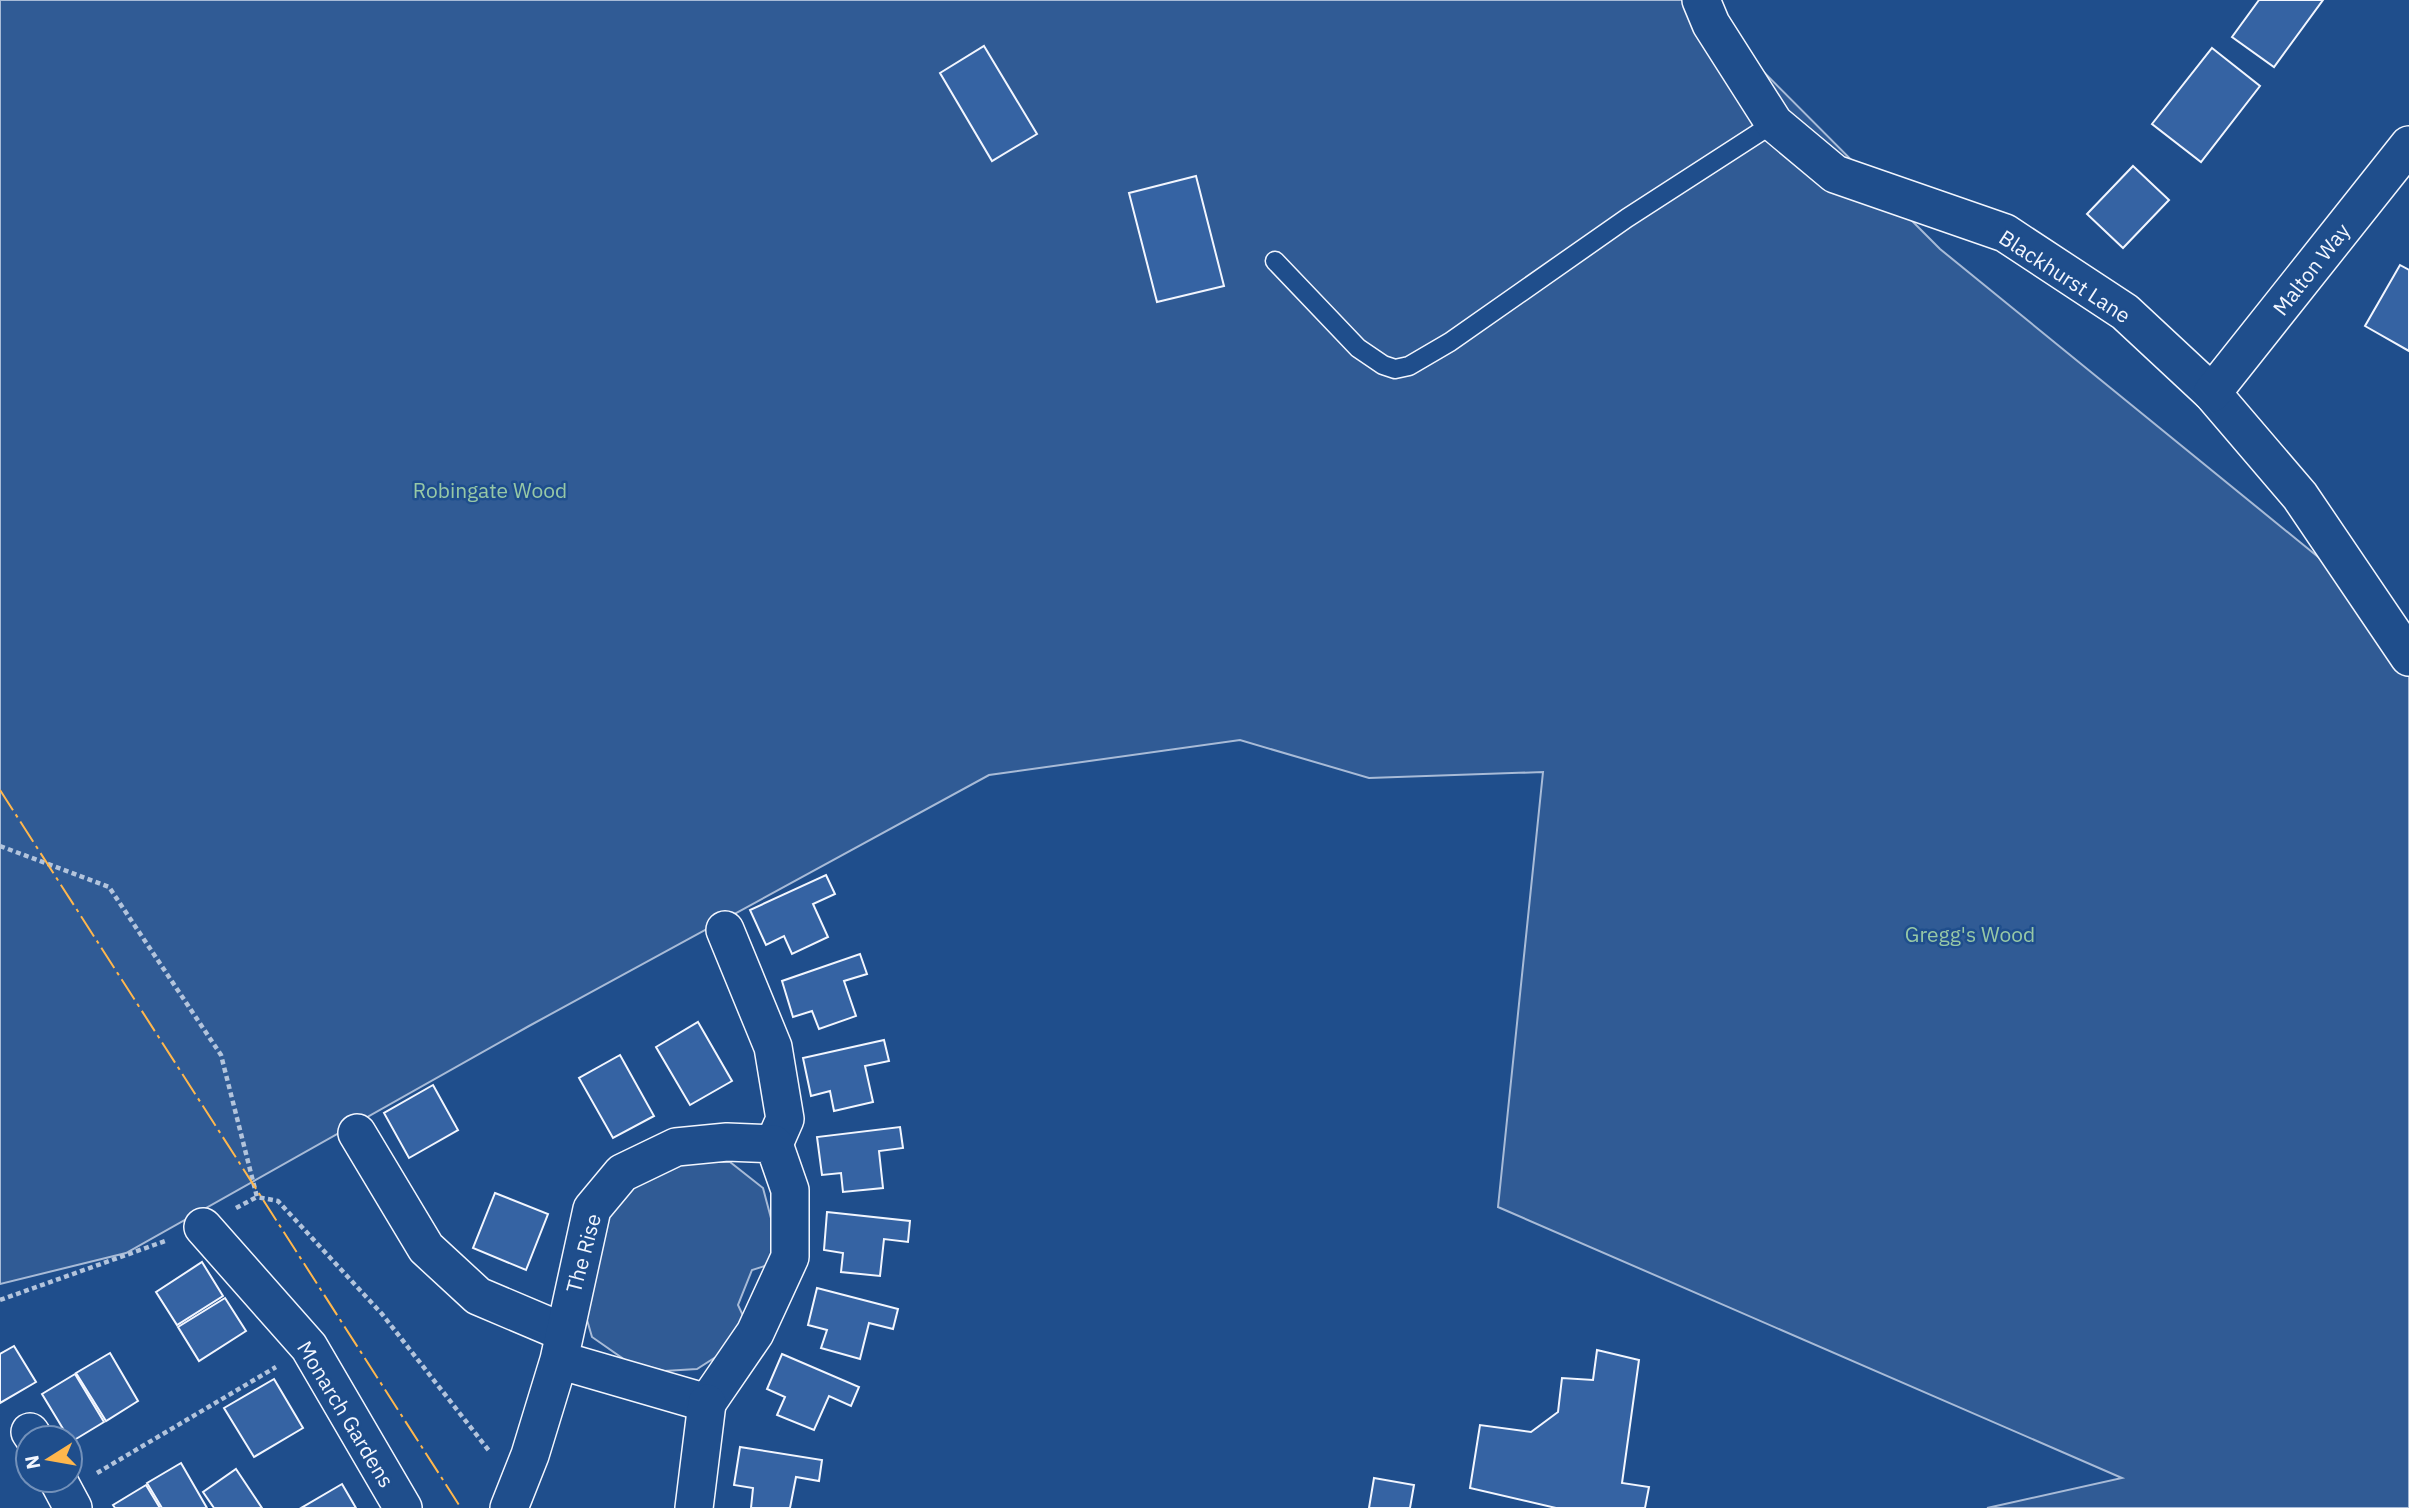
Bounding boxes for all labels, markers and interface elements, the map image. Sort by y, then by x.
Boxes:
street label: Malton Way [2266,217,2356,321]
street label: Blackhurst Lane [1994,223,2136,329]
park label: Robingate Wood [413,476,567,504]
park label: Gregg's Wood [1905,920,2035,948]
street label: The Rise [559,1210,607,1296]
street label: Monarch Gardens [291,1336,401,1492]
north arrow [14,1424,84,1494]
text: N [19,1453,45,1471]

